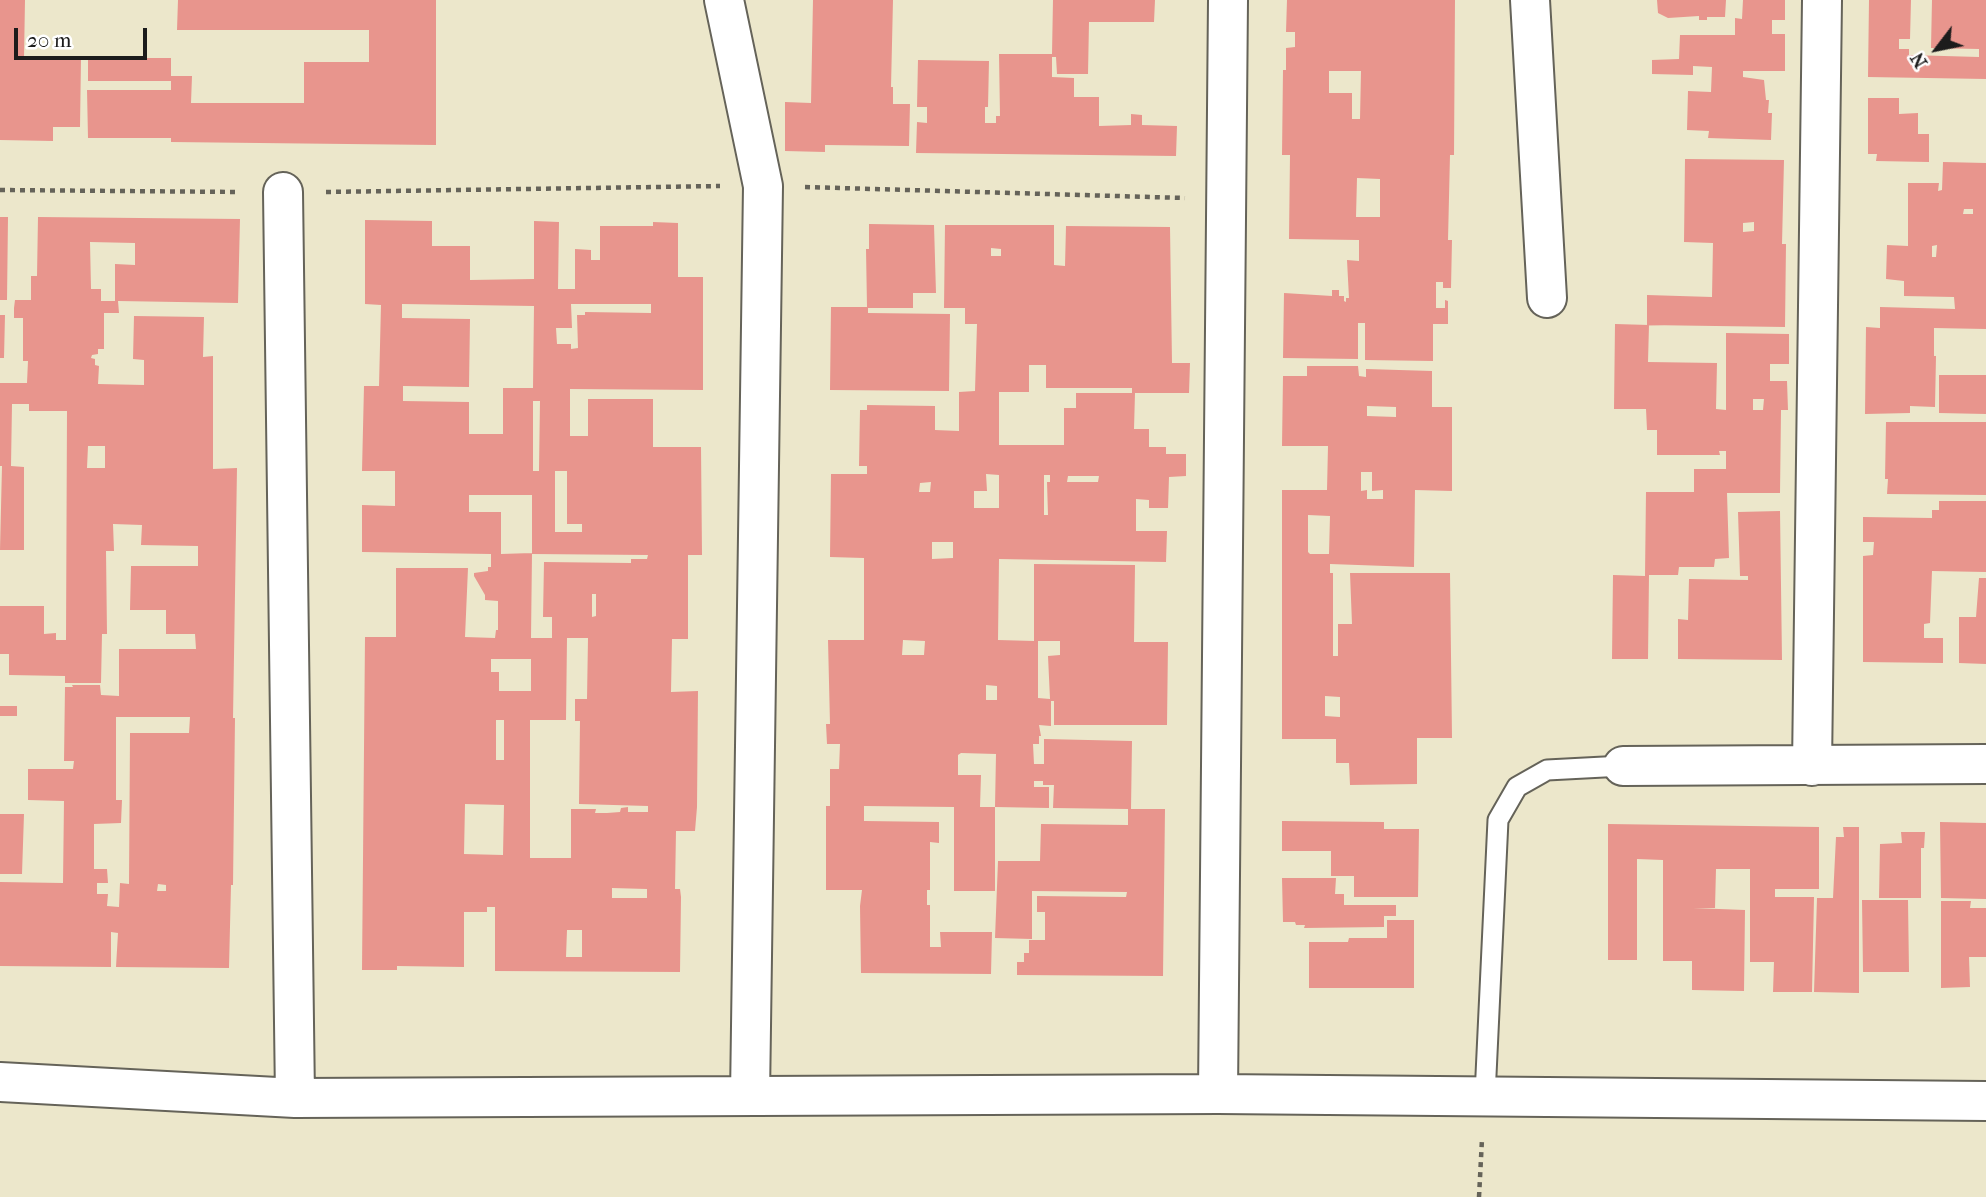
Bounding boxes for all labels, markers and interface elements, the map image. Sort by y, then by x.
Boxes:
scale bar [18,14,150,58]
north arrow [1902,14,1972,84]
text: 20 m [27,28,71,52]
text: N [1906,48,1932,72]

